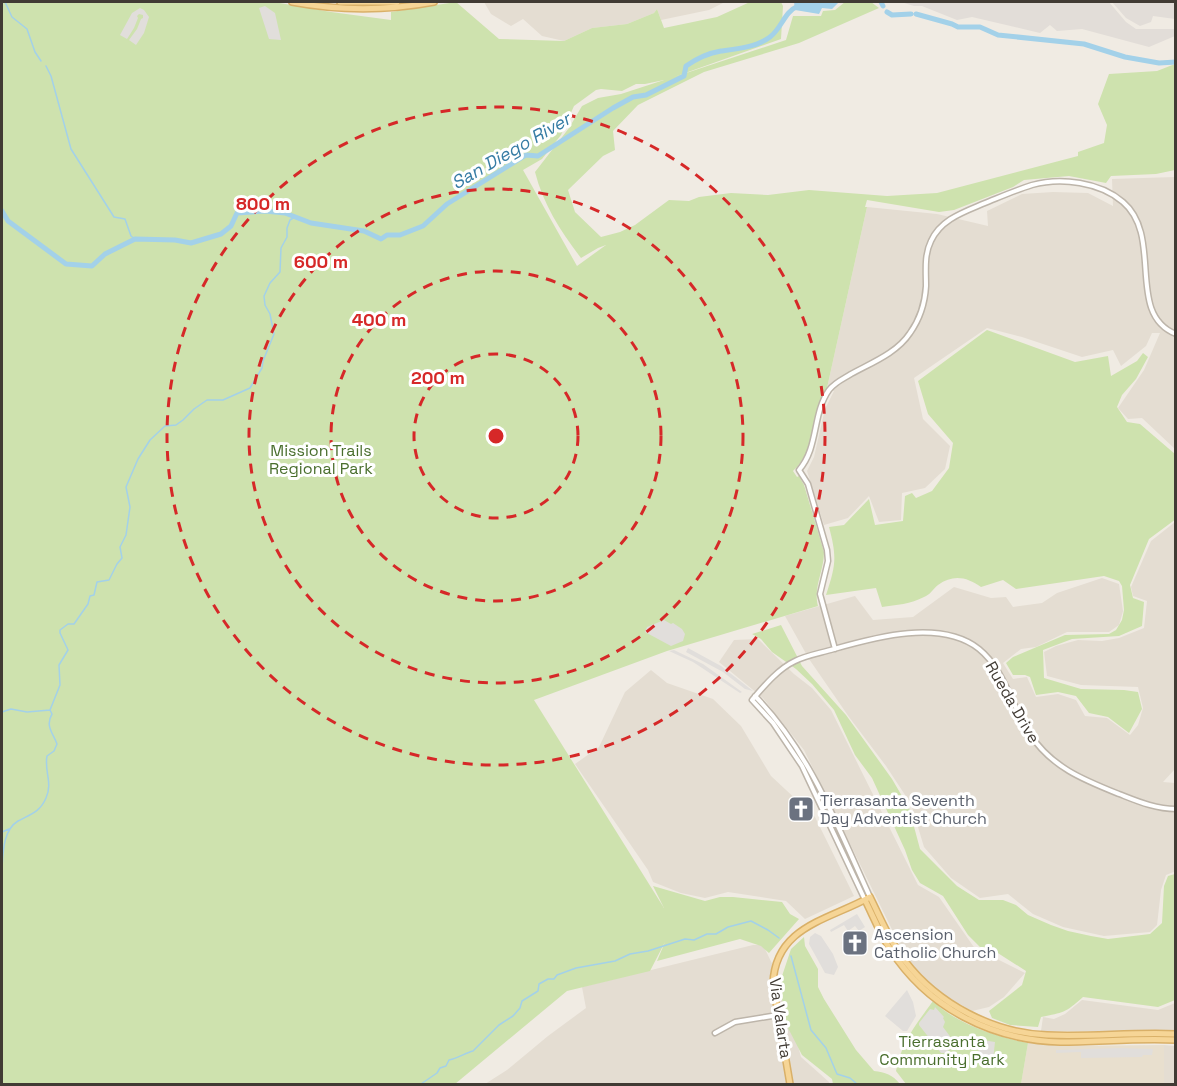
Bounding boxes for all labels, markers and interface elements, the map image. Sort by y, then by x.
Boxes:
water label: San Diego River [447,106,576,194]
text: 800 m [236,192,290,215]
text: 600 m [294,250,348,273]
text: 400 m [352,308,406,331]
text: 200 m [411,366,465,389]
centre of rings [486,426,506,446]
park label: Mission Trails Regional Park [269,440,373,479]
street label: Rueda Drive [981,657,1044,747]
place label: Tierrasanta Seventh Day Adventist Church [820,790,987,829]
church icon: Tierrasanta Seventh Day Adventist Church [786,794,816,824]
place label: Ascension Catholic Church [874,924,996,963]
church icon: Ascension Catholic Church [840,928,870,958]
street label: Via Valarta [764,976,797,1060]
park label: Tierrasanta Community Park [879,1031,1005,1070]

